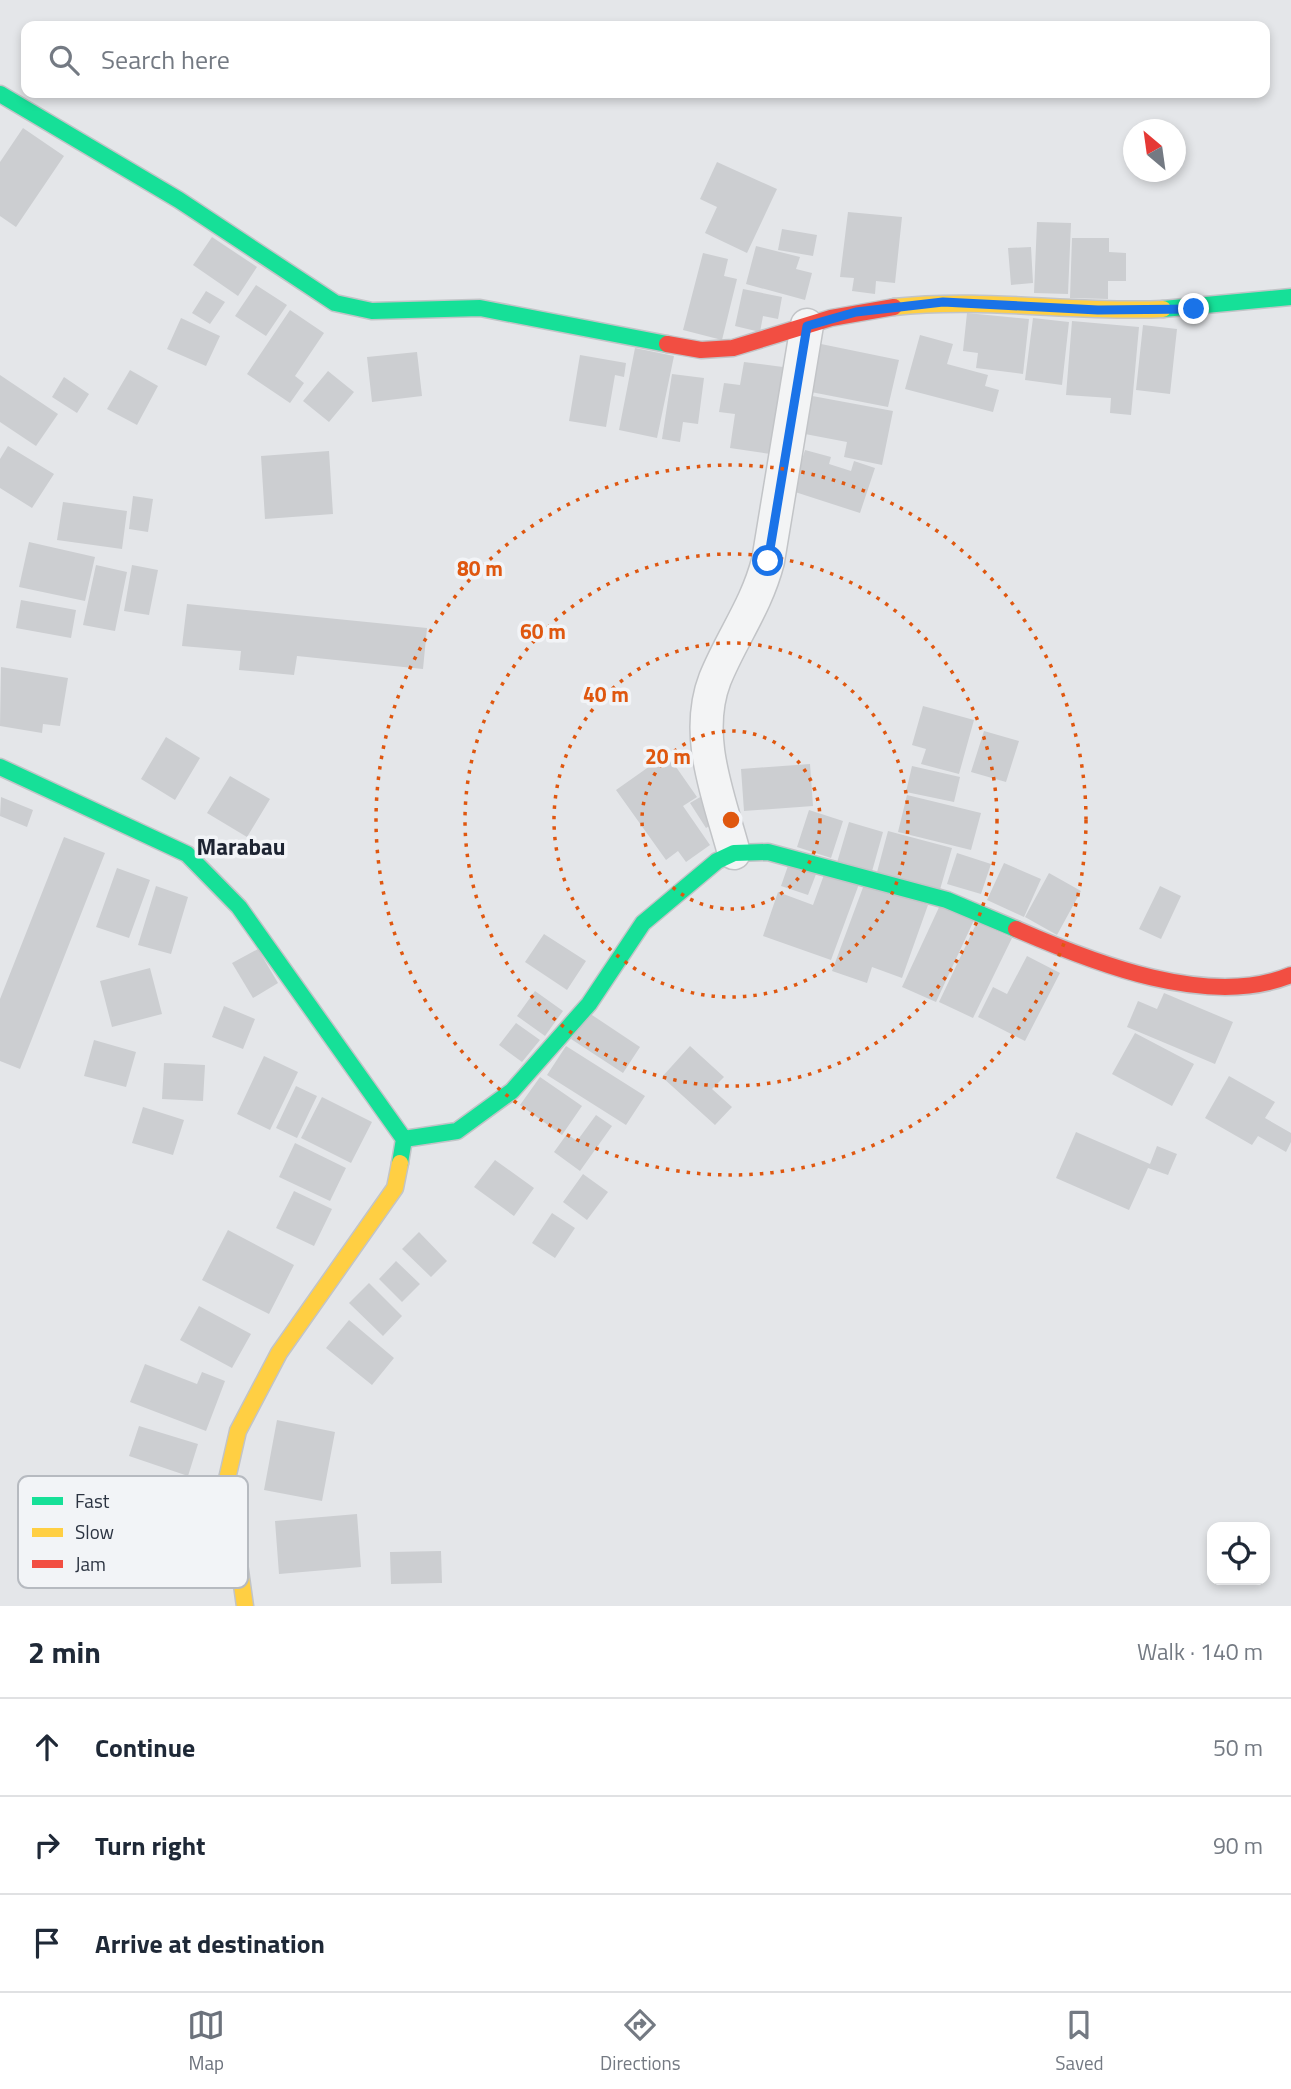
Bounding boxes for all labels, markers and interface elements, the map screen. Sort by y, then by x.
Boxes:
search box [21,21,1270,98]
text: Search here [101,40,230,79]
icon: search [45,41,83,79]
north arrow [1123,119,1186,182]
route end [1178,293,1209,324]
route start [752,545,783,576]
text: 80 m [457,552,503,584]
text: 60 m [520,615,566,647]
text: 40 m [583,678,629,710]
text: 20 m [645,740,691,772]
centre of rings [719,808,743,832]
district label: Marabau [197,829,285,864]
legend [18,1476,248,1588]
text: Fast [75,1486,110,1515]
text: Slow [75,1517,114,1546]
map controls [1207,1522,1270,1585]
button: locate [1207,1522,1270,1585]
text: Jam [75,1549,106,1578]
text: 2 min [28,1629,101,1675]
text: Walk · 140 m [1137,1634,1263,1669]
icon: ahead [28,1728,66,1766]
text: Continue [95,1728,195,1767]
text: 50 m [1213,1730,1263,1765]
icon: right [28,1826,66,1864]
text: Turn right [95,1826,206,1865]
text: 90 m [1213,1828,1263,1863]
icon: arrive [28,1924,66,1962]
text: Arrive at destination [95,1924,325,1963]
tab: Map [187,2006,225,2077]
tab: Directions [600,2006,681,2077]
tab: Saved [1055,2006,1104,2077]

